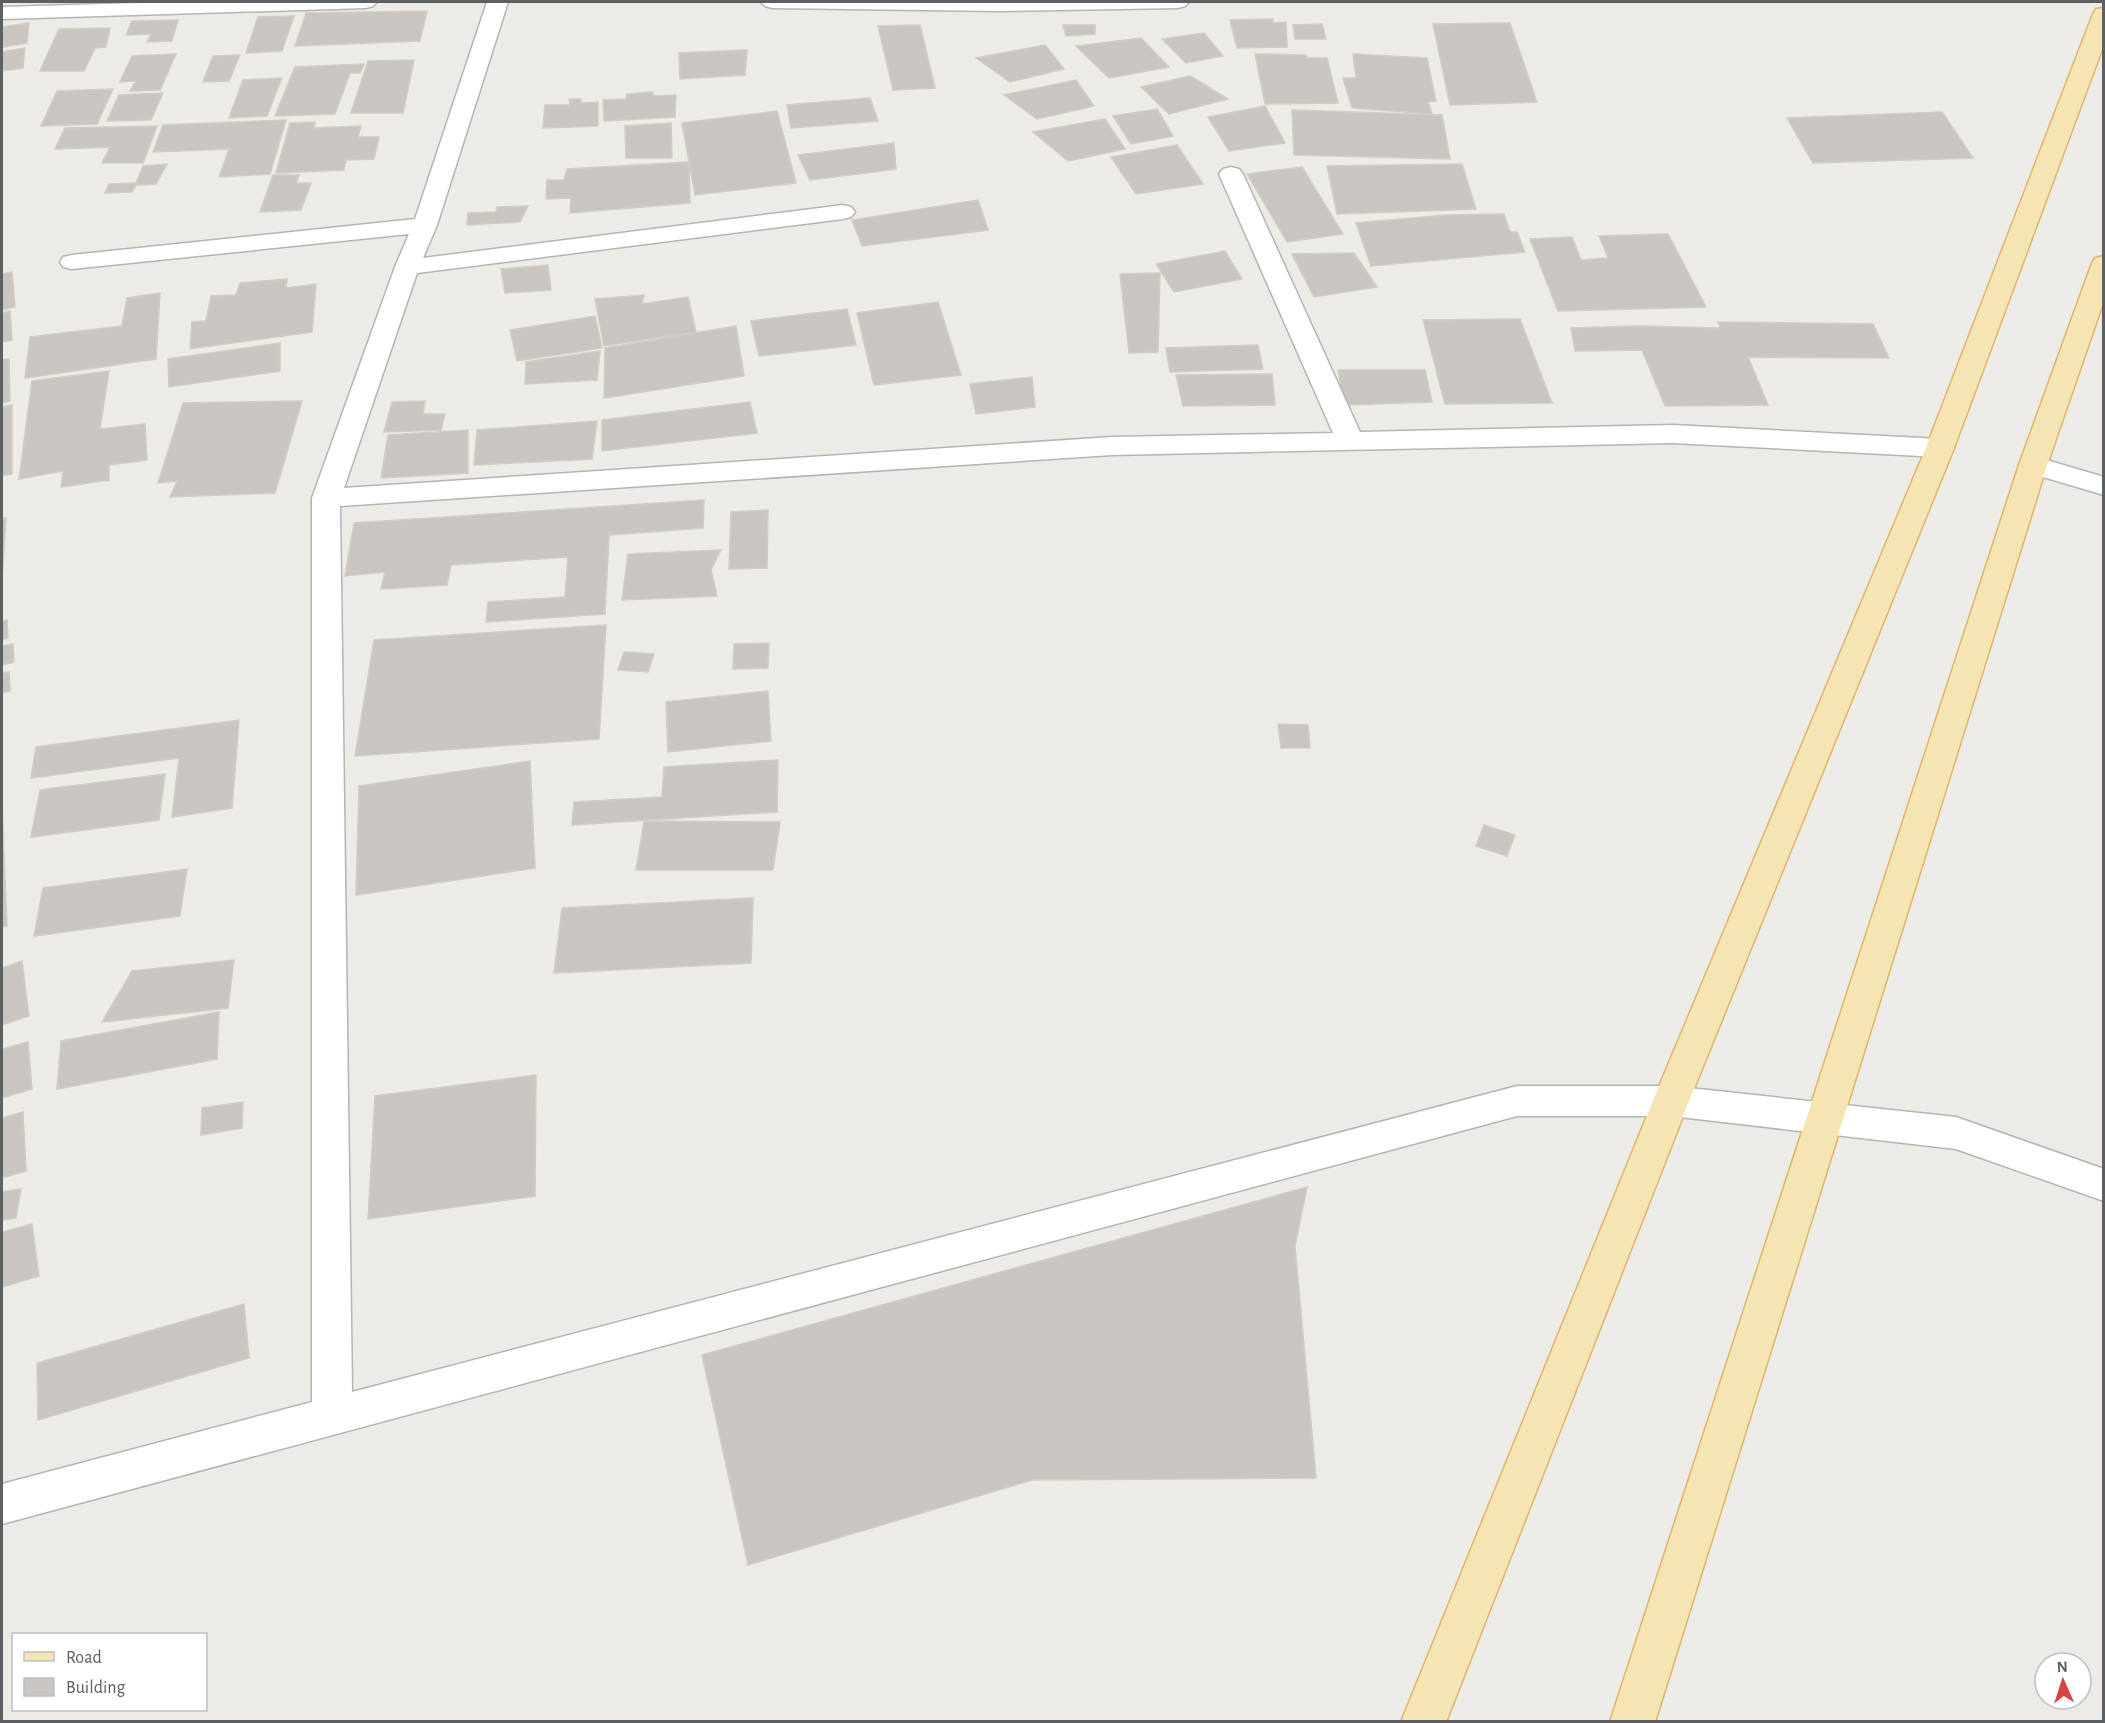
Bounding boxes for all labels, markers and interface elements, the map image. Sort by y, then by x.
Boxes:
legend [12,1633,207,1711]
text: Road [66,1649,102,1667]
north arrow [2033,1651,2093,1711]
text: N [2056,1659,2068,1675]
text: Building [66,1679,126,1697]

